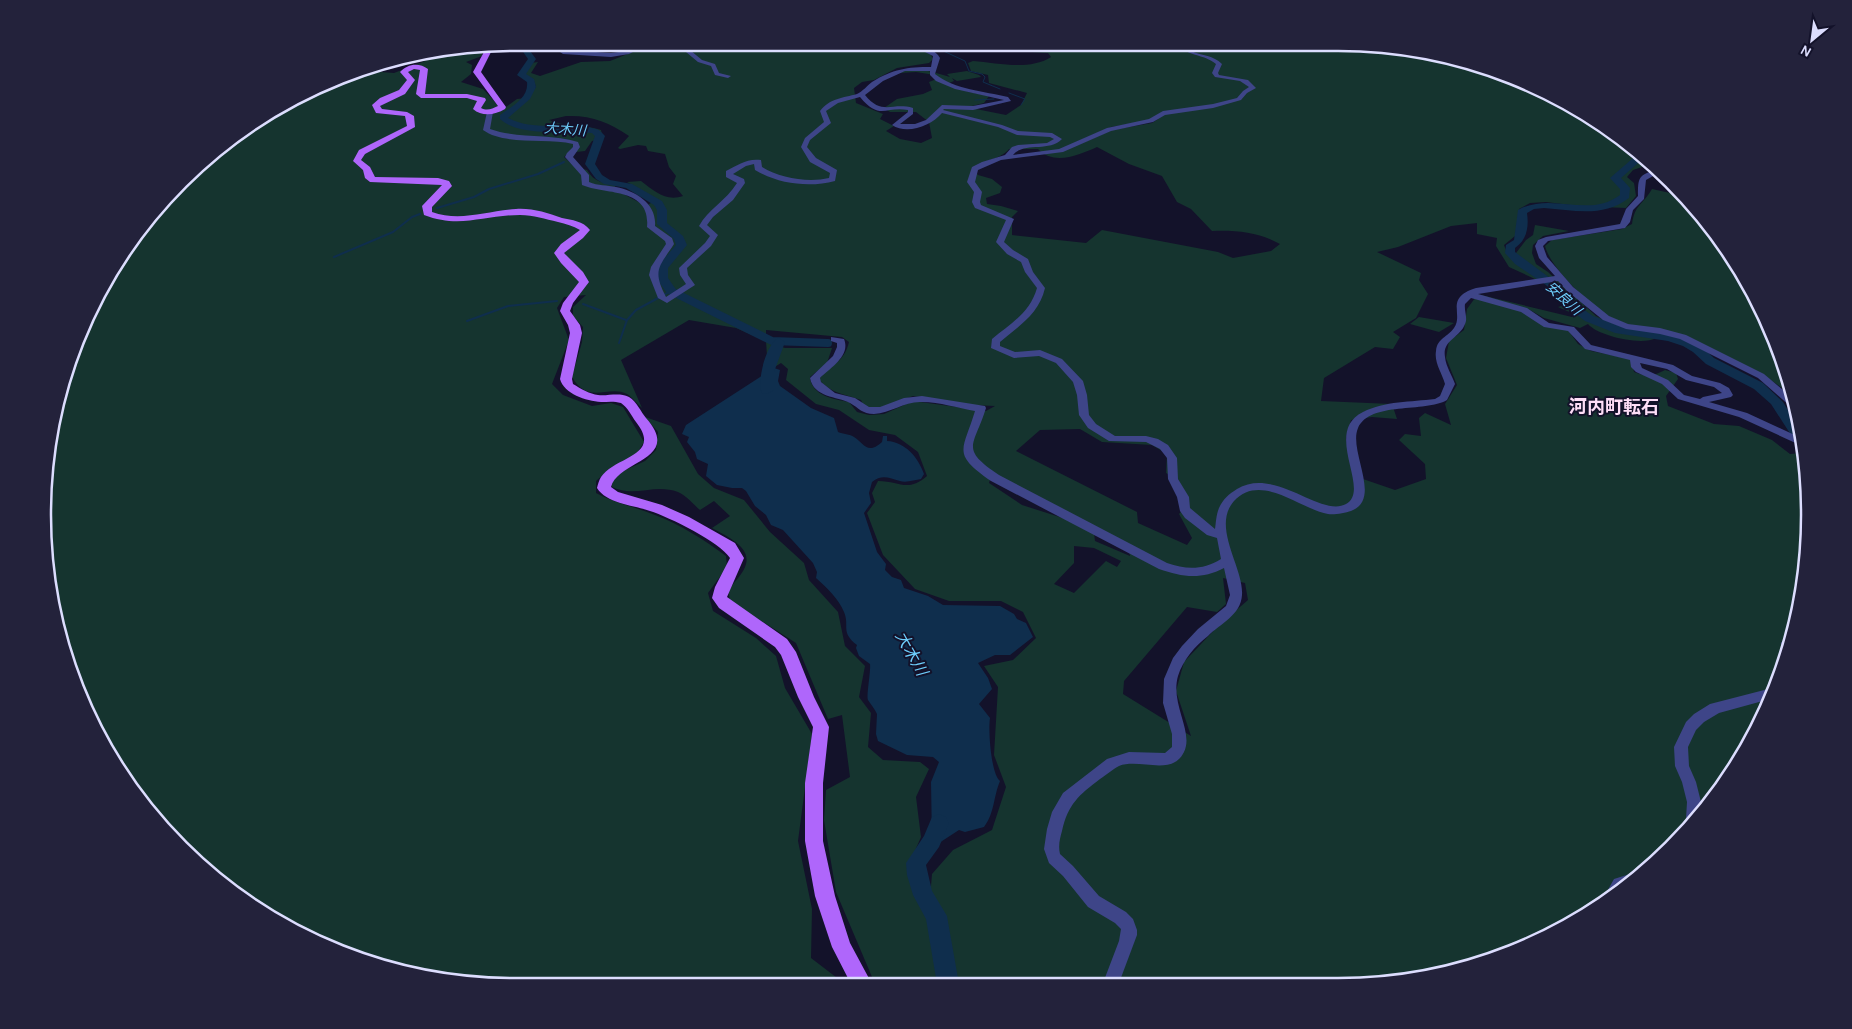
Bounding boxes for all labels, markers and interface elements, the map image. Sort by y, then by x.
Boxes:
north arrow [1787,15,1837,65]
text: N [1797,41,1814,61]
water label: 大木川 [543,120,589,140]
water label: 安良川 [1542,278,1586,320]
district label: 河内町転石 [1569,396,1659,418]
water label: 大木川 [892,628,932,681]

